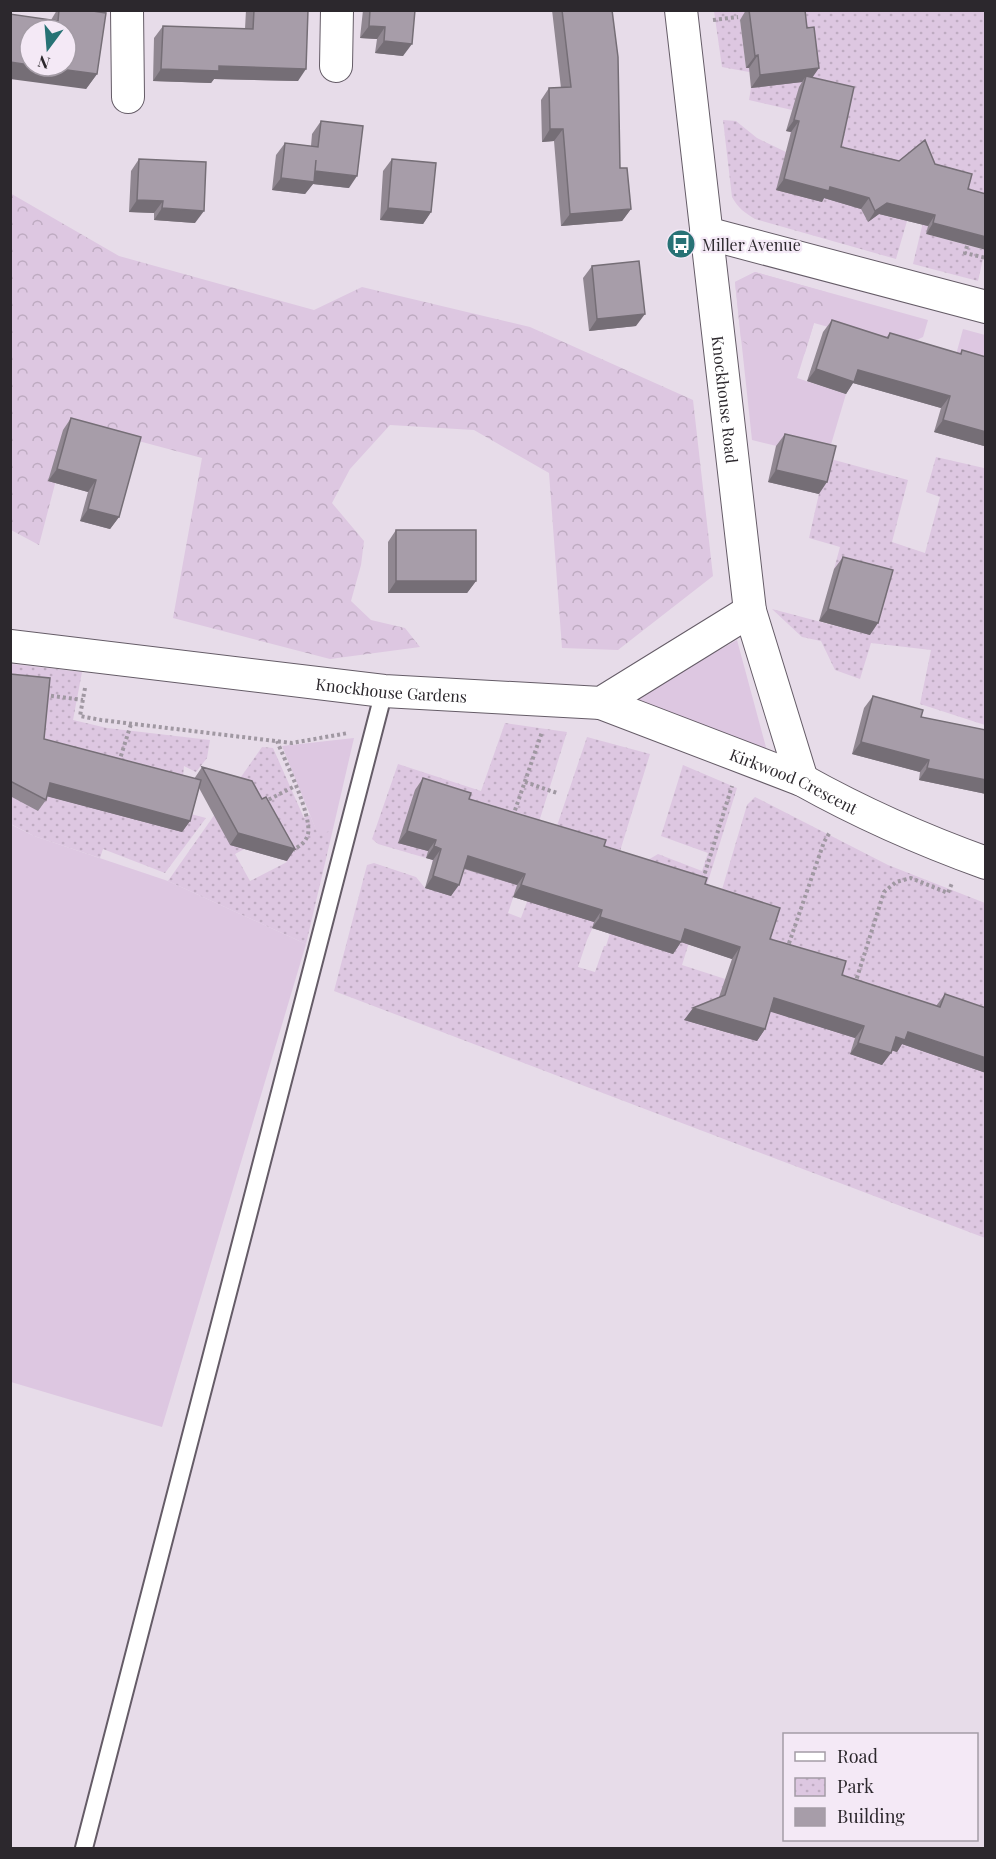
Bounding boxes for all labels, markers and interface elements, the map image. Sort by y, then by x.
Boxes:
north arrow [18,18,78,78]
text: N [35,51,52,75]
bus stop icon: Miller Avenue [665,228,697,260]
place label: Miller Avenue [702,234,801,255]
street label: Knockhouse Road [708,335,743,464]
street label: Knockhouse Gardens [315,672,468,706]
street label: Kirkwood Crescent [727,743,862,818]
legend [783,1733,978,1841]
text: Road [837,1744,878,1768]
text: Park [837,1774,874,1798]
text: Building [837,1804,905,1828]

